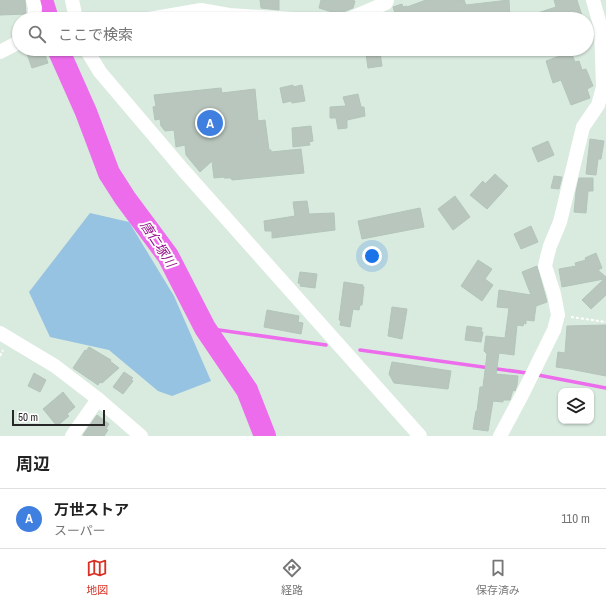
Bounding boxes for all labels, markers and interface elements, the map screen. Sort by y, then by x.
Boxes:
search box [12,12,594,56]
icon: search [26,23,48,45]
text: ここで検索 [58,24,133,45]
pin: A [197,108,223,138]
water label: 唐仁塚川 [137,218,180,272]
your location [362,246,382,266]
map controls [558,388,594,424]
button: layers [558,388,594,424]
scale bar [12,408,105,427]
text: 50 m [18,410,38,424]
text: 周辺 [16,452,50,475]
text: 万世ストア [54,499,129,520]
text: A [25,510,33,527]
text: 110 m [561,510,590,527]
text: スーパー [54,522,106,539]
tab: 地図 [86,557,108,597]
tab: 経路 [281,557,303,597]
tab: 保存済み [476,557,520,597]

